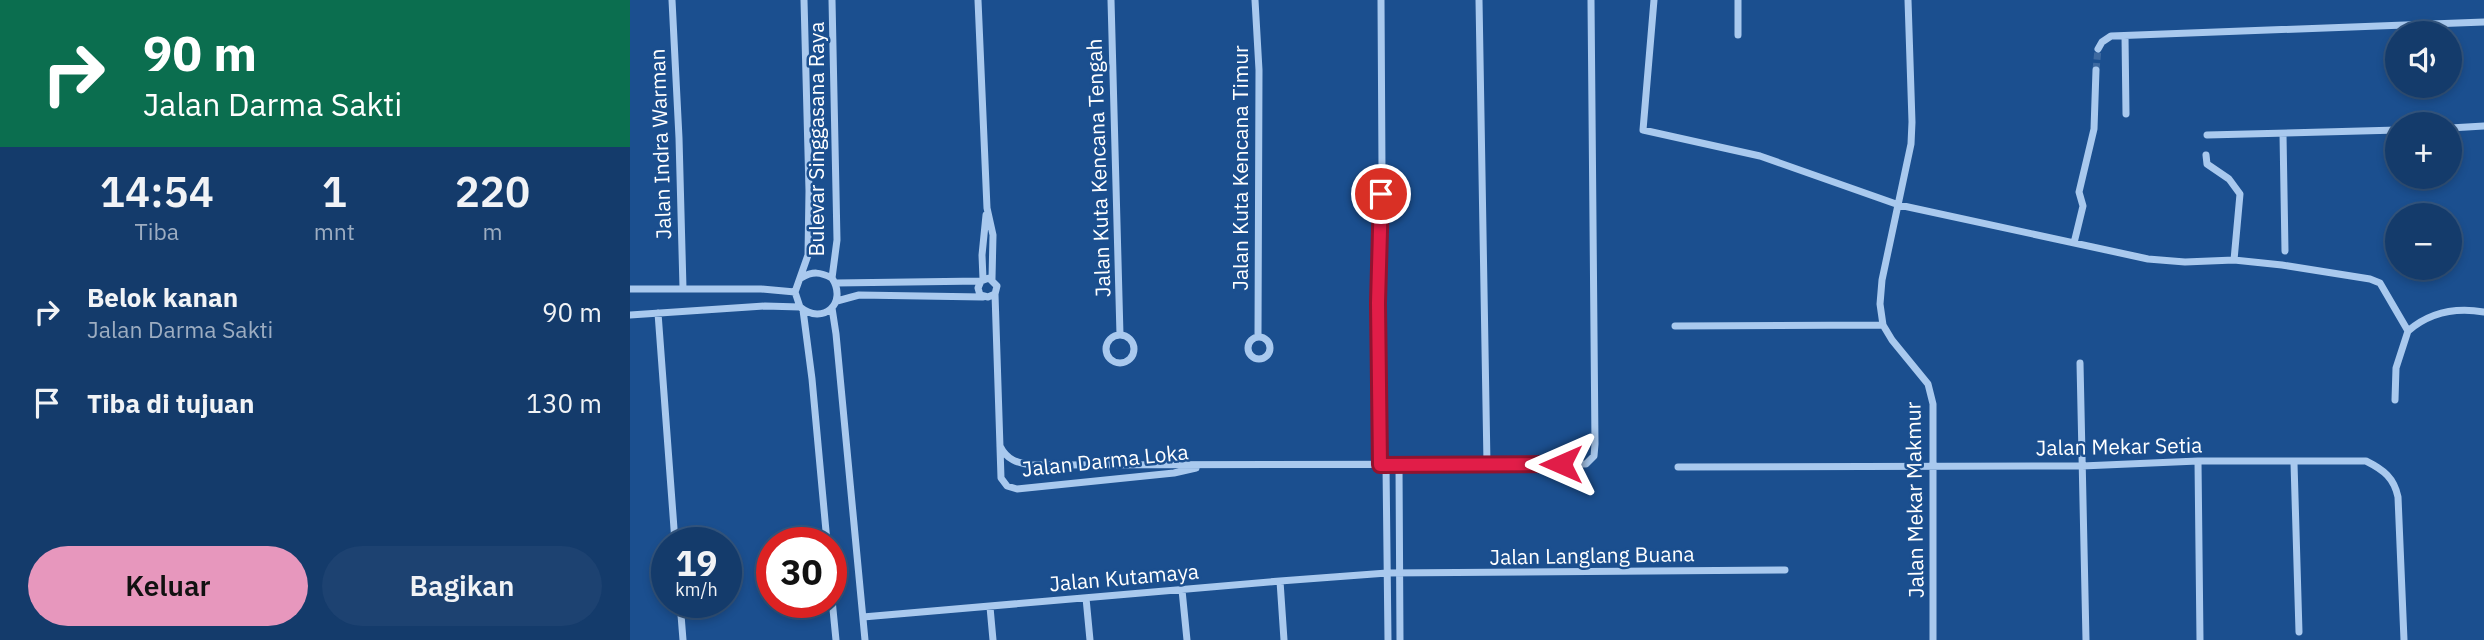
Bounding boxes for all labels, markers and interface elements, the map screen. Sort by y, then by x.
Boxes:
text: 90 m [143,21,257,84]
map controls [2385,21,2462,280]
button: sound [2385,21,2462,98]
street label: Bulevar Singgasana Raya [802,22,830,256]
icon: right [28,28,119,119]
street label: Jalan Kuta Kencana Tengah [1079,38,1117,298]
street label: Jalan Kuta Kencana Timur [1226,45,1254,291]
street label: Jalan Indra Warman [643,48,677,240]
text: Jalan Darma Sakti [143,83,402,125]
button: + [2385,112,2462,189]
text: 14:54 [100,164,214,219]
text: 1 [322,164,347,219]
text: 220 [455,164,530,219]
pin [1351,164,1411,224]
icon: arrive [1362,175,1400,213]
button: − [2385,203,2462,280]
text: Tiba [135,216,179,246]
text: mnt [314,216,355,246]
text: m [482,216,502,246]
text: Belok kanan [87,280,238,314]
icon: right [28,293,66,331]
text: 90 m [542,295,602,329]
text: Jalan Darma Sakti [87,314,273,344]
icon: arrive [28,384,66,422]
text: Tiba di tujuan [87,386,254,420]
text: 130 m [526,386,602,420]
street label: Jalan Mekar Makmur [1898,401,1930,598]
position arrow [1524,427,1598,501]
street label: Jalan Mekar Setia [2035,431,2203,461]
street label: Jalan Darma Loka [1020,437,1190,483]
speed limit sign: 30 [756,527,847,618]
street label: Jalan Langlang Buana [1489,539,1695,571]
text: 19 [675,540,718,586]
button: Keluar [28,546,308,626]
button: Bagikan [322,546,602,626]
street label: Jalan Kutamaya [1048,557,1200,597]
text: km/h [675,578,718,601]

